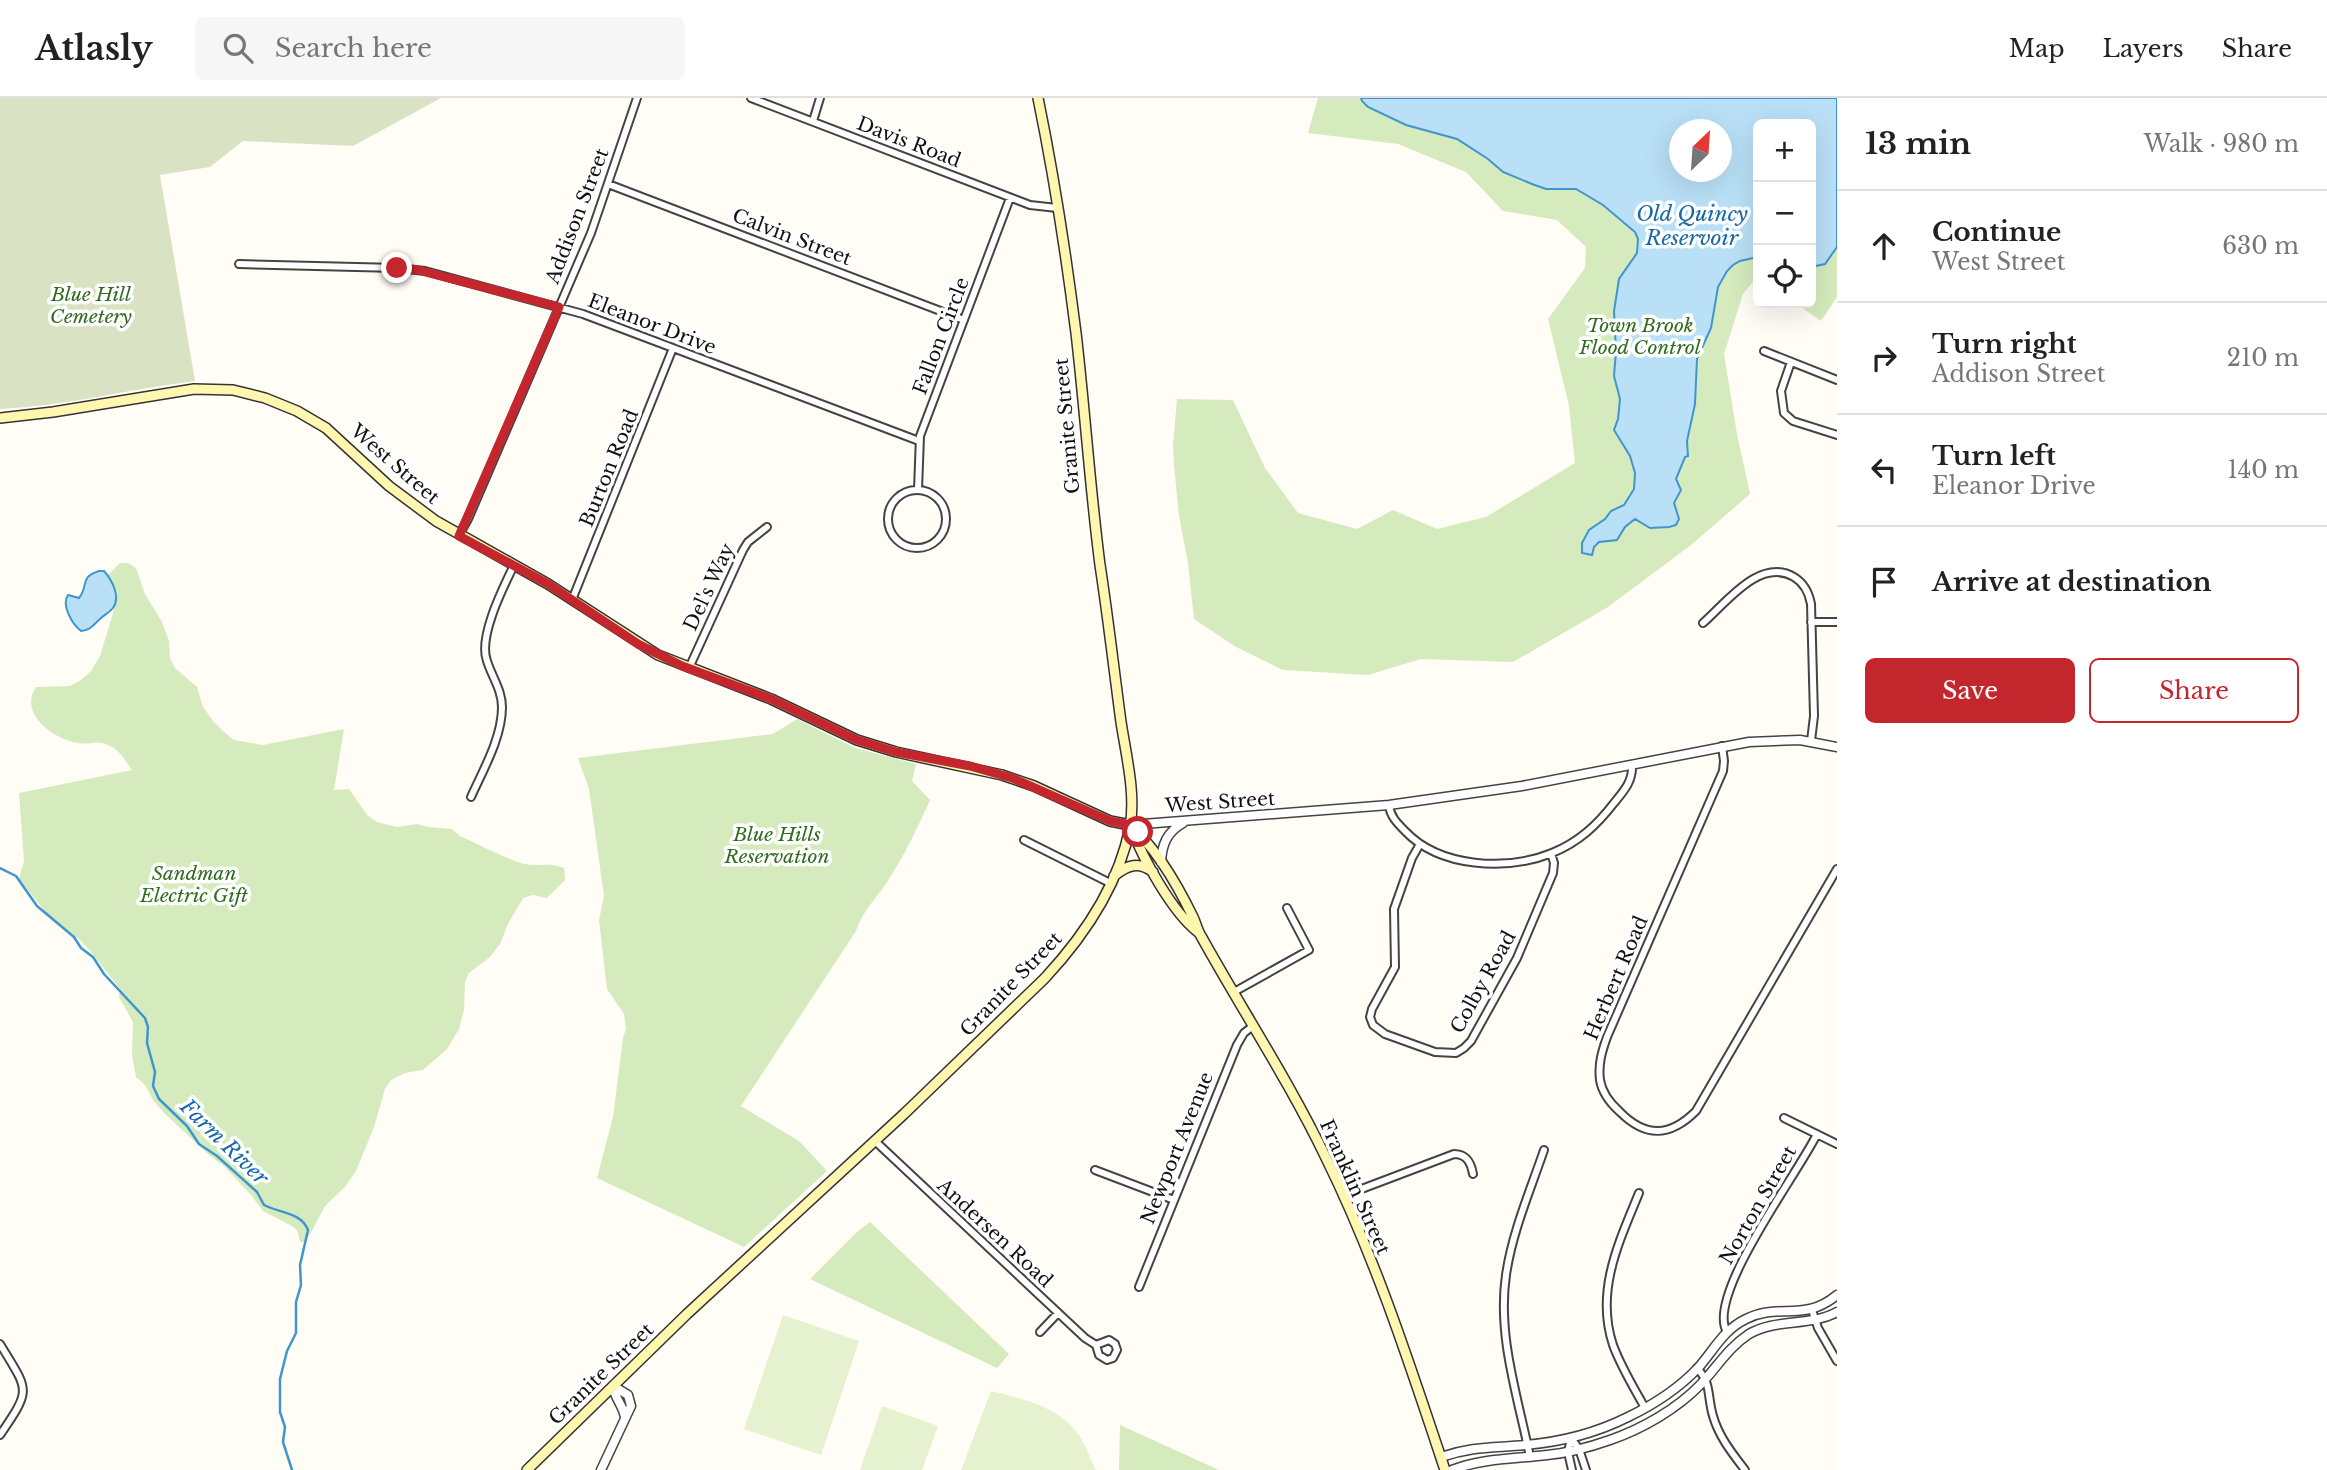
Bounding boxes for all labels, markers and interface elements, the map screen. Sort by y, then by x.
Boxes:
search box [195,17,685,80]
text: Atlasly [35,28,153,69]
icon: search [219,29,257,67]
text: Search here [275,32,432,64]
text: Map [2009,34,2065,63]
text: Layers [2103,34,2184,63]
text: Share [2222,34,2292,63]
street label: Davis Road [854,112,964,172]
north arrow [1669,119,1732,182]
map controls [1753,119,1816,308]
button: + [1753,119,1816,182]
text: 13 min [1865,125,1971,162]
text: Walk · 980 m [2144,130,2299,158]
street label: Addison Street [540,144,614,288]
button: − [1753,182,1816,245]
water label: Old Quincy Reservoir [1636,201,1748,251]
street label: Calvin Street [729,204,856,271]
text: Continue [1932,216,2061,248]
icon: ahead [1865,227,1903,265]
text: 630 m [2222,232,2299,260]
button: locate [1753,245,1816,308]
text: West Street [1932,248,2065,276]
route end [381,252,412,283]
street label: Fallon Circle [908,274,974,398]
park label: Blue Hill Cemetery [50,283,132,328]
street label: Eleanor Drive [585,289,719,359]
park label: Town Brook Flood Control [1578,314,1701,359]
text: Turn right [1932,328,2077,360]
icon: right [1865,339,1903,377]
text: 210 m [2227,344,2299,372]
street label: Granite Street [1050,356,1084,495]
text: Addison Street [1932,360,2105,388]
street label: Burton Road [575,406,643,530]
street label: West Street [345,419,445,509]
text: Turn left [1932,440,2056,472]
icon: left [1865,451,1903,489]
text: 140 m [2228,456,2299,484]
text: Eleanor Drive [1932,472,2096,500]
street label: Del's Way [679,540,739,634]
icon: arrive [1865,563,1903,601]
text: Arrive at destination [1932,566,2212,598]
button: Save [1865,658,2075,723]
button: Share [2089,658,2299,723]
street label: West Street [1163,787,1277,817]
route start [1122,816,1153,847]
park label: Blue Hills Reservation [724,823,830,868]
park label: Sandman Electric Gift [139,862,248,907]
street label: Herbert Road [1580,912,1653,1044]
street label: Granite Street [955,926,1067,1041]
street label: Colby Road [1445,927,1521,1037]
street label: Newport Avenue [1136,1069,1218,1227]
water label: Farm River [174,1093,274,1191]
street label: Franklin Street [1315,1116,1395,1259]
street label: Norton Street [1715,1141,1802,1268]
street label: Andersen Road [932,1173,1058,1292]
street label: Granite Street [544,1318,659,1430]

